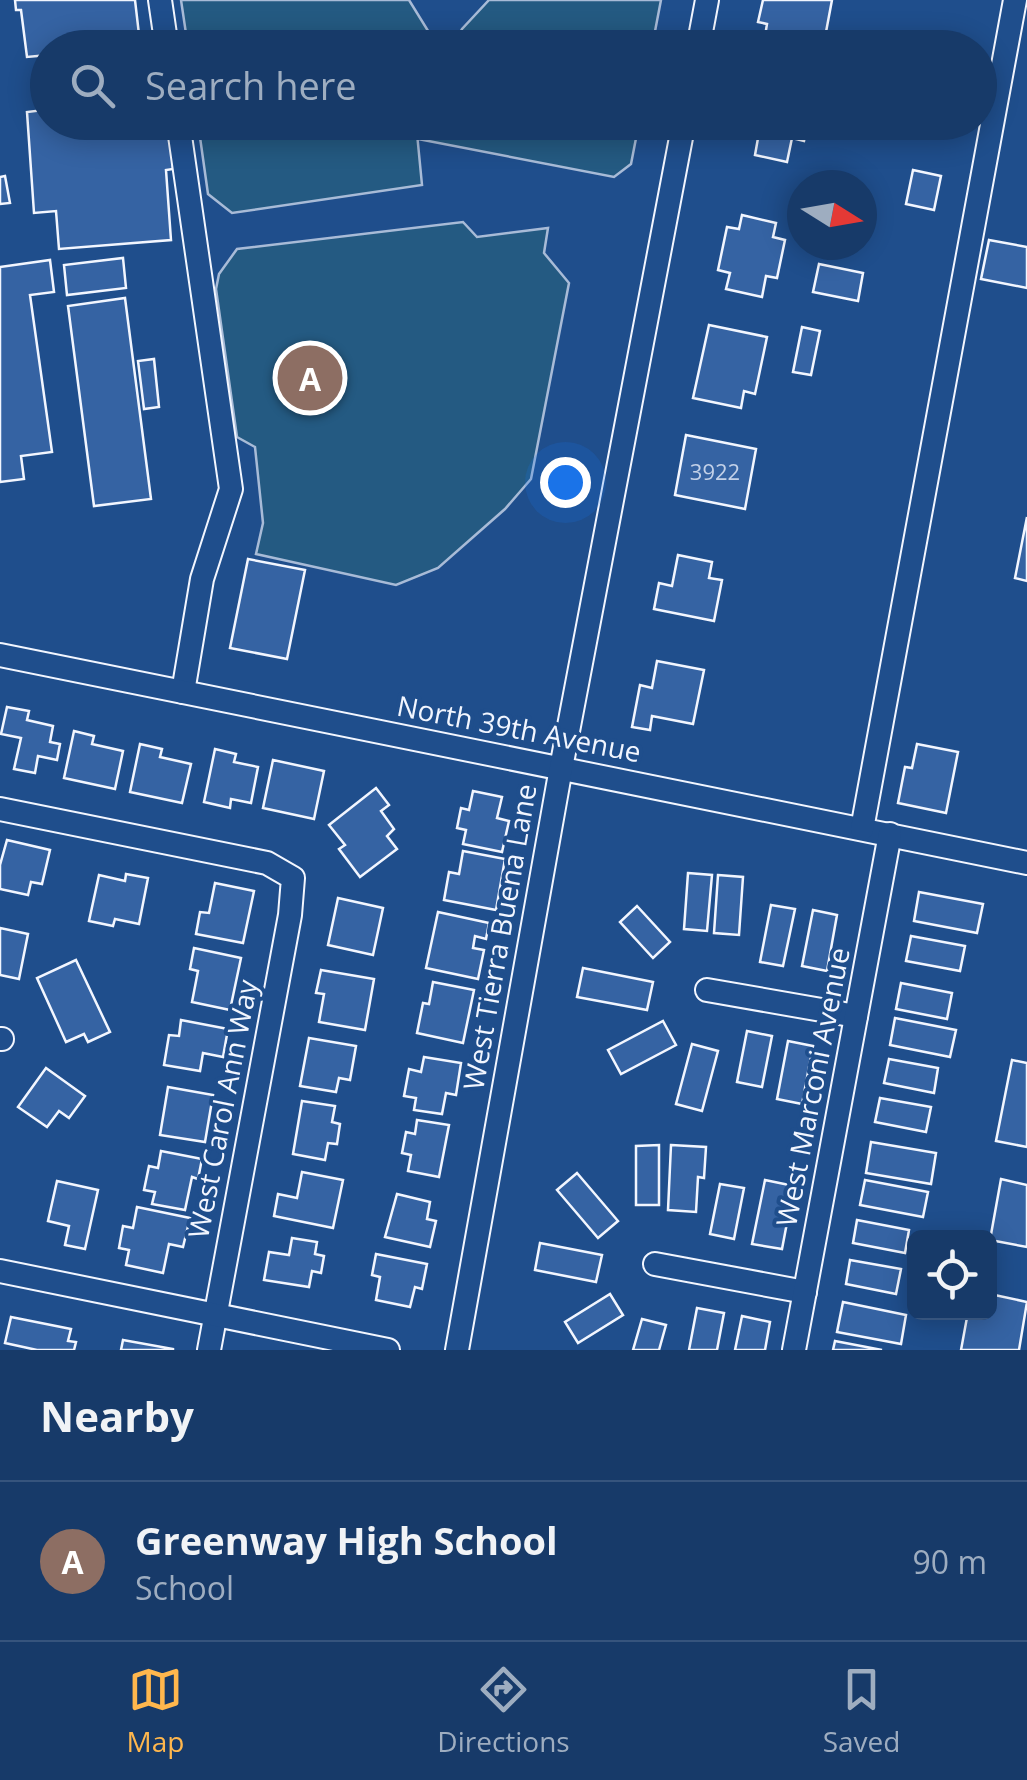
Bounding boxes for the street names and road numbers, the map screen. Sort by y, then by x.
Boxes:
street label: North 39th Avenue [394,686,644,770]
street label: West Tierra Buena Lane [453,781,545,1093]
street label: West Marconi Avenue [766,944,858,1230]
street label: West Carol Ann Way [178,975,266,1241]

